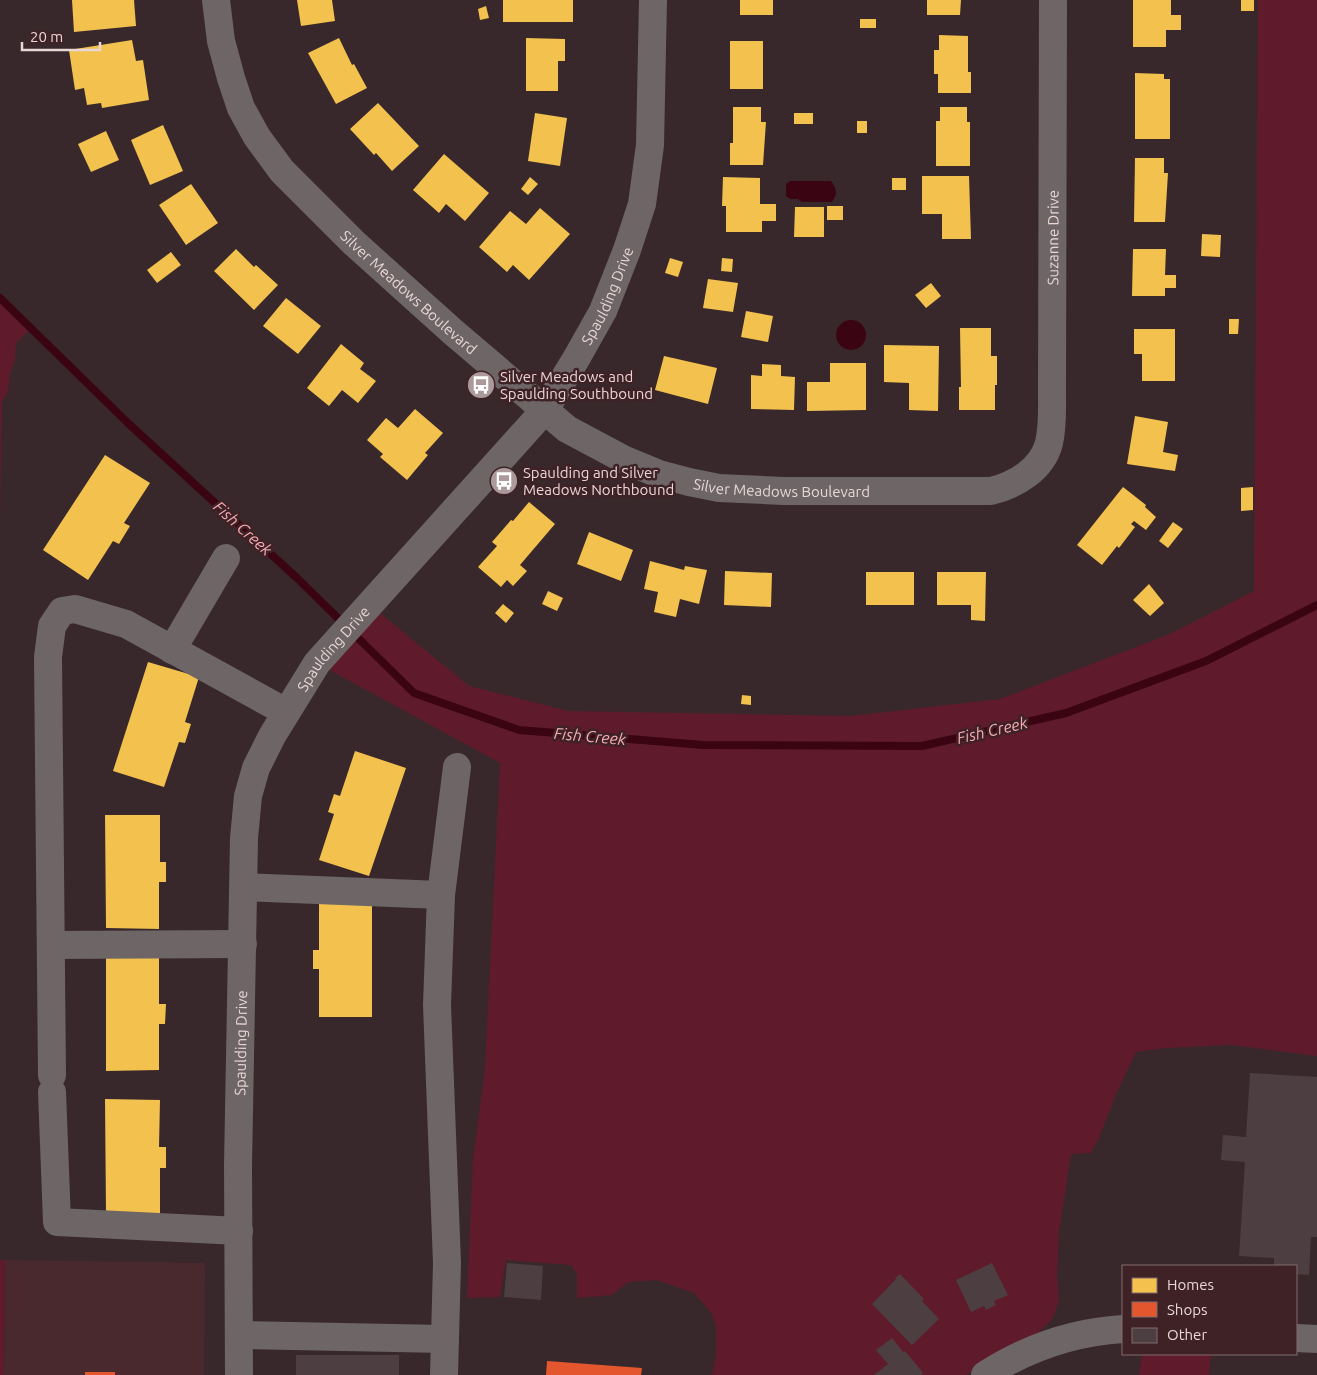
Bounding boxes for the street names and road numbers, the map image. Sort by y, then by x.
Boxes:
street label: Suzanne Drive [1044,190,1061,285]
street label: Silver Meadows Boulevard [337,226,481,357]
street label: Spaulding Drive [577,244,636,347]
street label: Silver Meadows Boulevard [692,475,870,500]
street label: Spaulding Drive [293,602,373,694]
street label: Spaulding Drive [231,990,250,1096]

